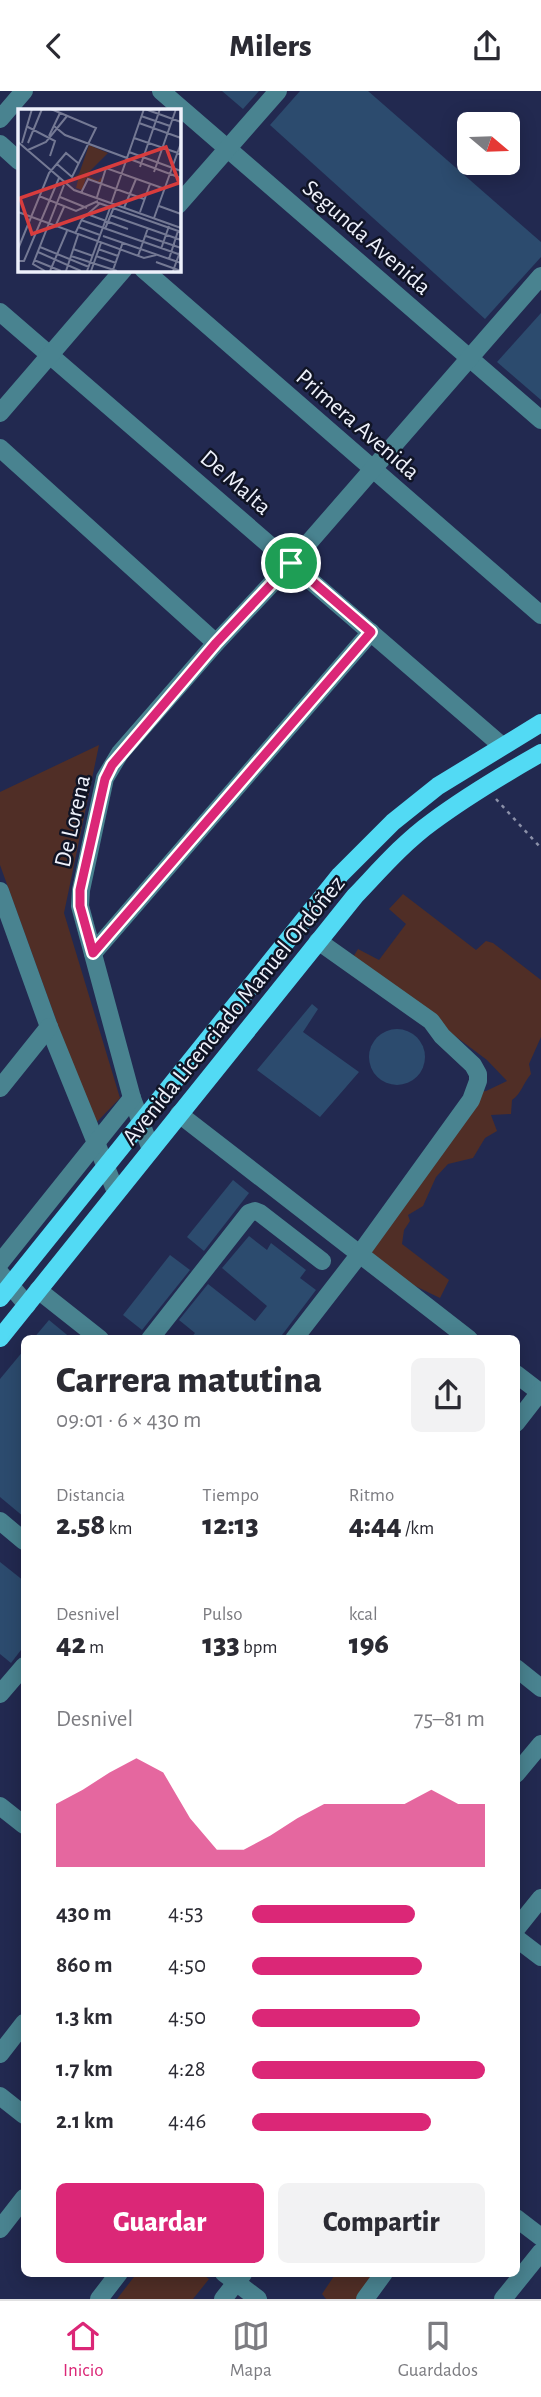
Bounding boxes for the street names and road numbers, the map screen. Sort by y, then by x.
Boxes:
street label: Segunda Avenida [298,176,435,300]
street label: Primera Avenida [291,365,424,485]
street label: De Malta [195,446,275,520]
street label: De Lorena [51,773,95,870]
street label: Avenida Licenciado Manuel Ordóñez [118,872,350,1150]

